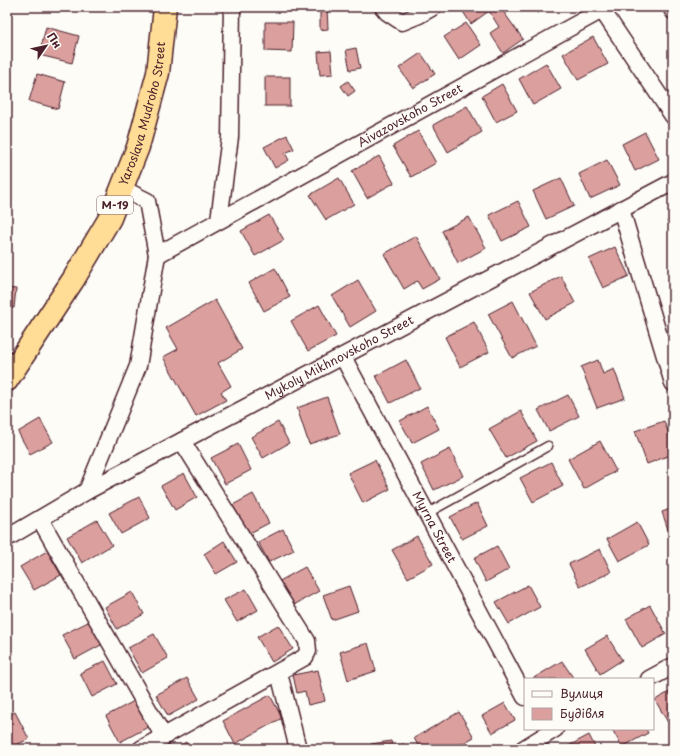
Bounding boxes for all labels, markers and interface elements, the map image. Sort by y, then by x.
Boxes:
north arrow [26,26,66,66]
text: Пн [43,29,66,51]
street label: Yaroslava Mudroho Street [114,41,169,188]
street label: Aivazovskoho Street [354,79,466,151]
road number: М-19 [97,196,133,214]
street label: Mykoly Mikhnovskoho Street [261,310,416,404]
street label: Myrna Street [408,488,462,566]
legend [524,678,654,730]
text: Вулиця [560,684,603,702]
text: Будівля [560,704,605,722]

